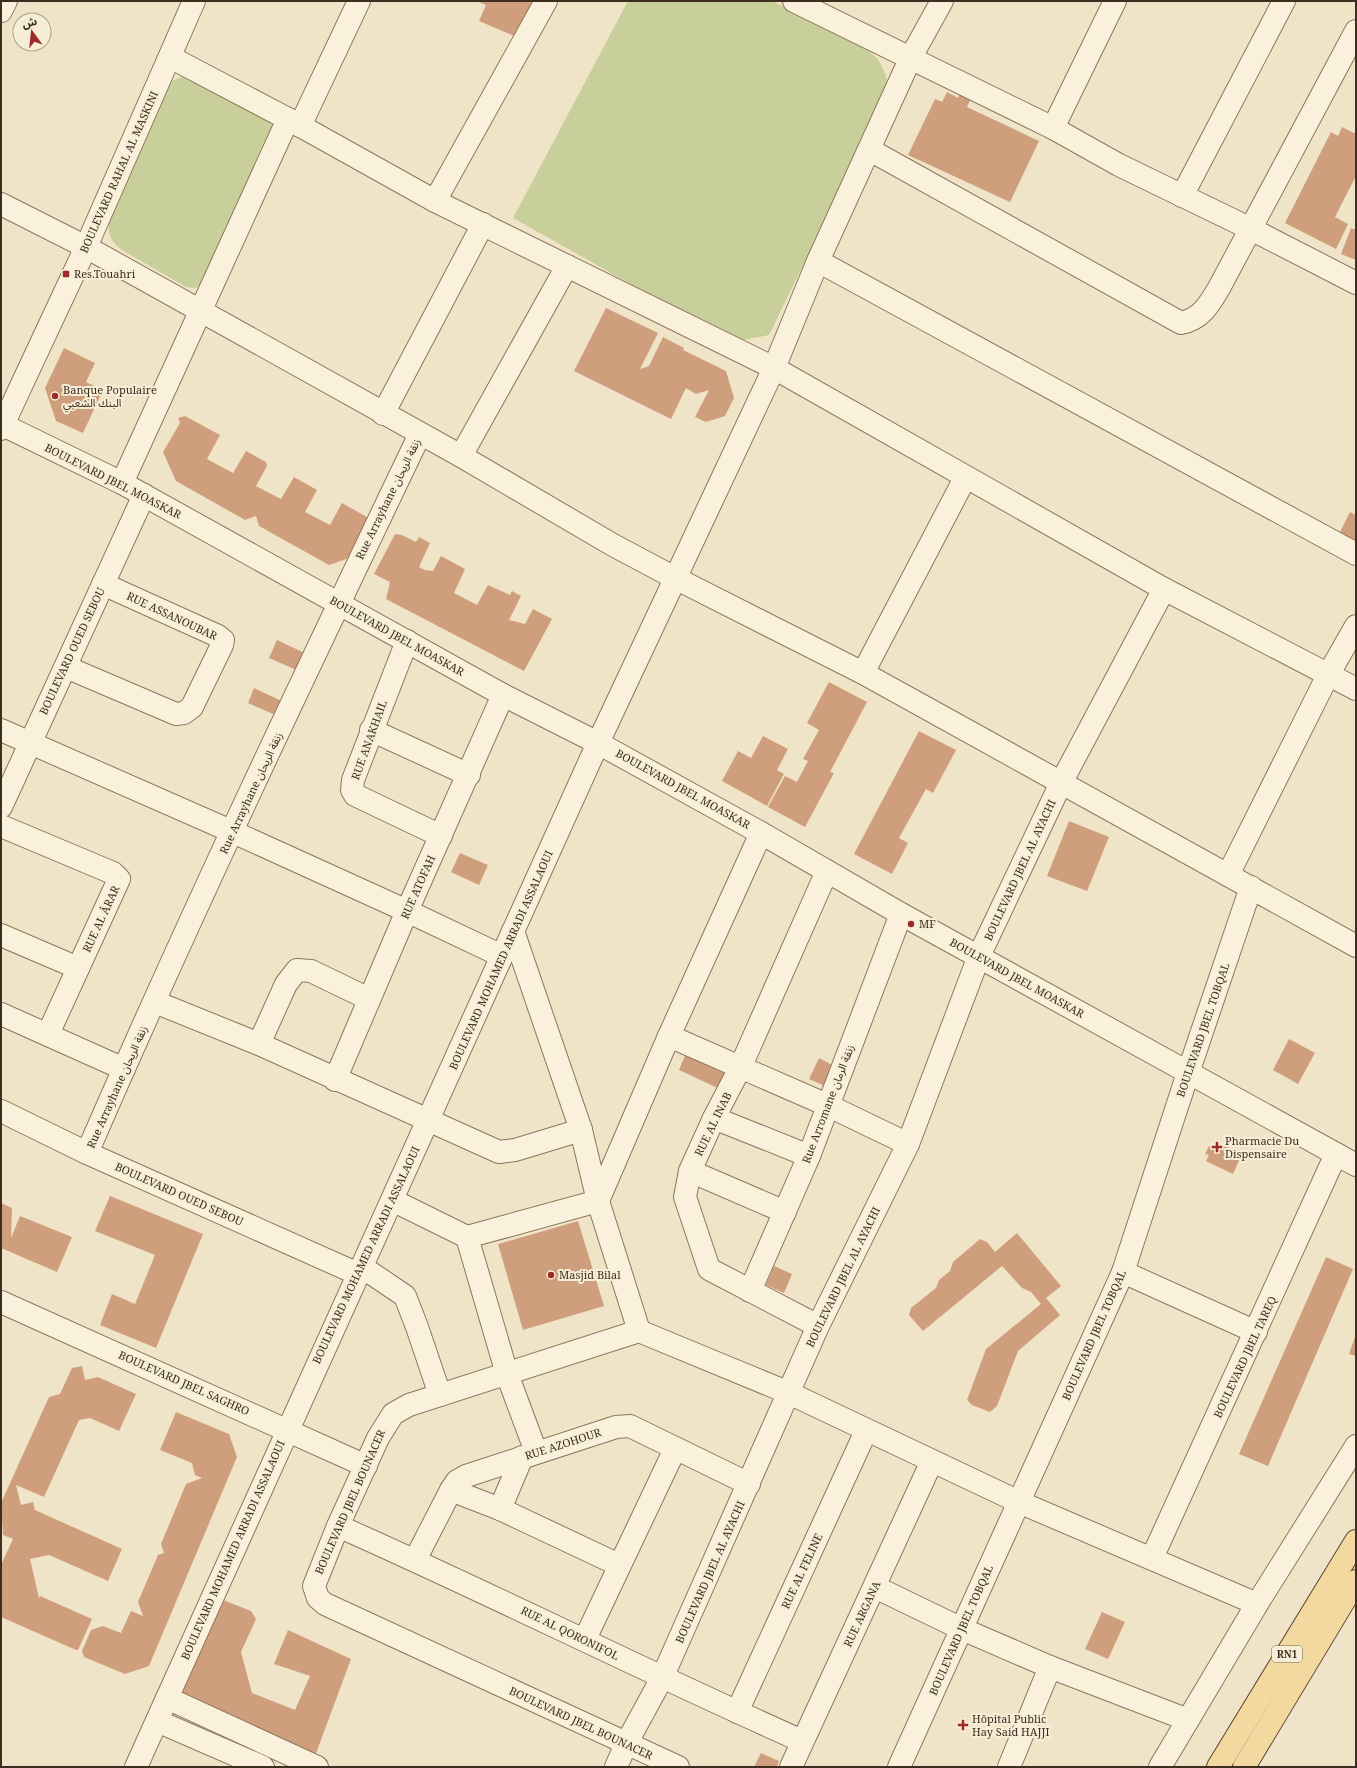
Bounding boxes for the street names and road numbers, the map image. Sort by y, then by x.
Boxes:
street label: BOULEVARD RAHAL AL MASKINI [76,88,161,255]
street label: Rue Arrayhane زنقة الريحان [352,436,423,562]
street label: BOULEVARD JBEL MOASKAR [42,439,185,522]
street label: BOULEVARD OUED SEBOU [35,585,108,717]
street label: RUE ASSANOUBAR [124,588,221,643]
street label: BOULEVARD JBEL MOASKAR [327,592,468,679]
street label: RUE ANAKHAIL [347,698,390,782]
street label: Rue Arrayhane زنقة الريحان [216,729,285,856]
street label: BOULEVARD JBEL MOASKAR [613,745,754,832]
street label: BOULEVARD JBEL AL AYACHI [980,797,1059,943]
street label: BOULEVARD MOHAMED ARRADI ASSALAOUI [445,848,556,1072]
street label: RUE ATOFAH [397,852,438,921]
street label: RUE AL ÂRAR [79,882,123,955]
street label: BOULEVARD JBEL MOASKAR [947,934,1088,1021]
street label: BOULEVARD JBEL TOBQAL [1172,960,1233,1099]
street label: Rue Arrayhane زنقة الريحان [83,1023,150,1151]
street label: Rue Arromane زنقة الرمان [798,1042,857,1165]
street label: RUE AL INAB [691,1089,735,1158]
street label: BOULEVARD MOHAMED ARRADI ASSALAOUI [308,1143,423,1366]
street label: BOULEVARD OUED SEBOU [113,1158,246,1229]
street label: BOULEVARD JBEL AL AYACHI [802,1204,883,1349]
street label: BOULEVARD JBEL TOBQAL [1058,1267,1129,1402]
street label: BOULEVARD JBEL TAREQ [1210,1293,1279,1420]
street label: BOULEVARD JBEL SAGHRO [116,1347,252,1418]
street label: RUE AZOHOUR [523,1424,604,1463]
street label: BOULEVARD JBEL BOUNACER [311,1426,389,1576]
street label: BOULEVARD MOHAMED ARRADI ASSALAOUI [177,1438,288,1662]
street label: BOULEVARD JBEL AL AYACHI [671,1498,748,1645]
street label: RUE AL FELINE [777,1530,826,1611]
street label: BOULEVARD JBEL TOBQAL [925,1562,996,1697]
street label: RUE ARGANA [840,1578,883,1649]
street label: RUE AL QORONIFOL [519,1602,622,1663]
road number: RN1 [1272,1646,1302,1662]
street label: BOULEVARD JBEL BOUNACER [507,1683,656,1763]

